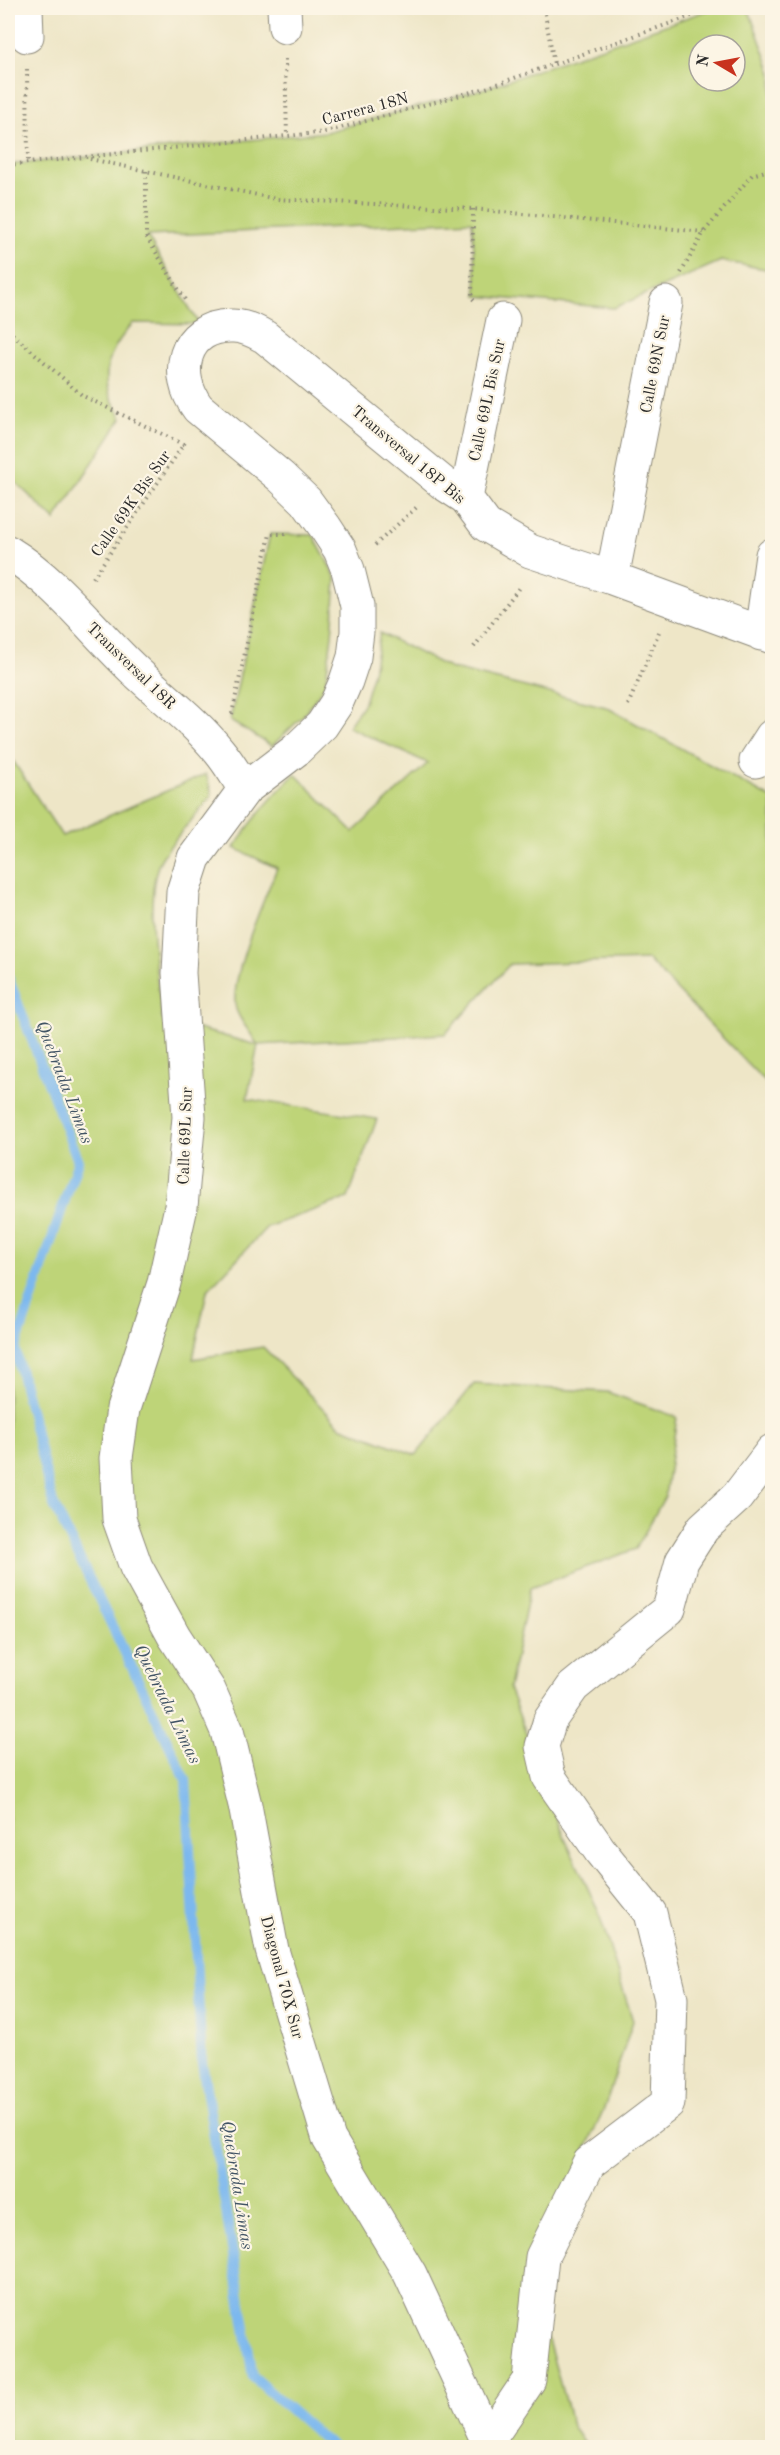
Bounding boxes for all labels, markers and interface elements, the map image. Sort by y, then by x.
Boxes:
north arrow [687,33,747,93]
text: N [695,53,713,68]
street label: Carrera 18N [320,91,411,129]
street label: Calle 69N Sur [639,314,673,415]
street label: Calle 69L Bis Sur [467,337,509,463]
street label: Transversal 18P Bis [348,403,468,508]
street label: Calle 69K Bis Sur [89,448,175,560]
street label: Transversal 18R [83,620,178,713]
water label: Quebrada Limas [32,1018,96,1147]
street label: Calle 69L Sur [176,1086,196,1185]
water label: Quebrada Limas [130,1642,204,1768]
street label: Diagonal 70X Sur [257,1914,305,2041]
water label: Quebrada Limas [218,2119,256,2252]

